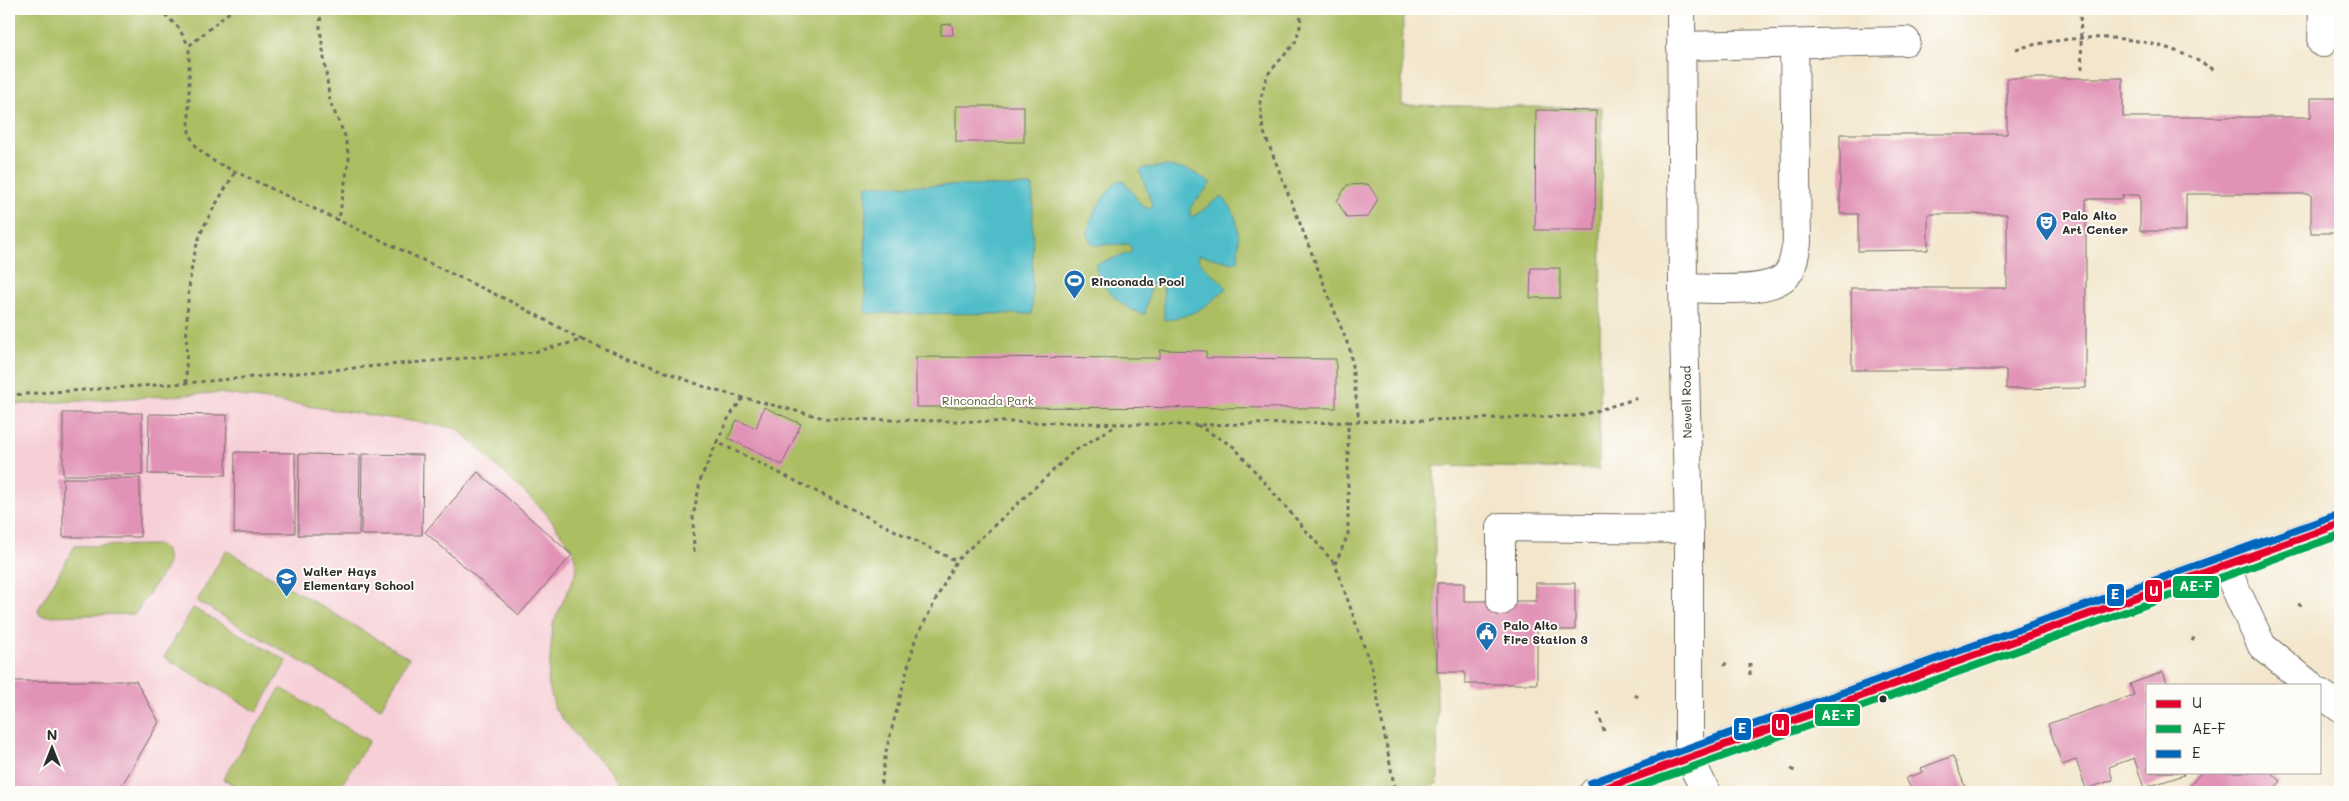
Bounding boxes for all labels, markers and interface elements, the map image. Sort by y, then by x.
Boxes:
place label: Palo Alto Art Center [2062,207,2128,237]
theatre icon: Palo Alto Art Center [2034,210,2058,241]
sports icon: Rinconada Pool [1063,269,1087,300]
place label: Rinconada Pool [1091,273,1184,289]
street label: Newell Road [1677,365,1695,439]
park label: Rinconada Park [942,392,1034,408]
place label: Walter Hays Elementary School [303,563,414,593]
school or university icon: Walter Hays Elementary School [275,566,299,597]
line badge: AE-F [2172,575,2220,599]
text: AE-F [2179,576,2213,595]
line badge: U [2144,579,2163,603]
text: U [2149,581,2159,600]
line badge: E [2106,583,2125,607]
text: E [2111,584,2120,603]
place label: Palo Alto Fire Station 3 [1503,617,1588,647]
public building icon: Palo Alto Fire Station 3 [1475,620,1499,651]
legend [2146,684,2322,774]
text: U [2192,692,2202,712]
unlabelled marker [1878,694,1888,704]
line badge: AE-F [1814,703,1861,727]
text: AE-F [1821,705,1855,724]
line badge: U [1771,713,1790,737]
text: U [1775,715,1785,734]
line badge: E [1733,717,1752,741]
text: E [1738,718,1747,737]
text: AE-F [2192,718,2226,738]
north arrow [28,724,78,774]
text: N [47,725,57,744]
text: E [2192,742,2201,762]

